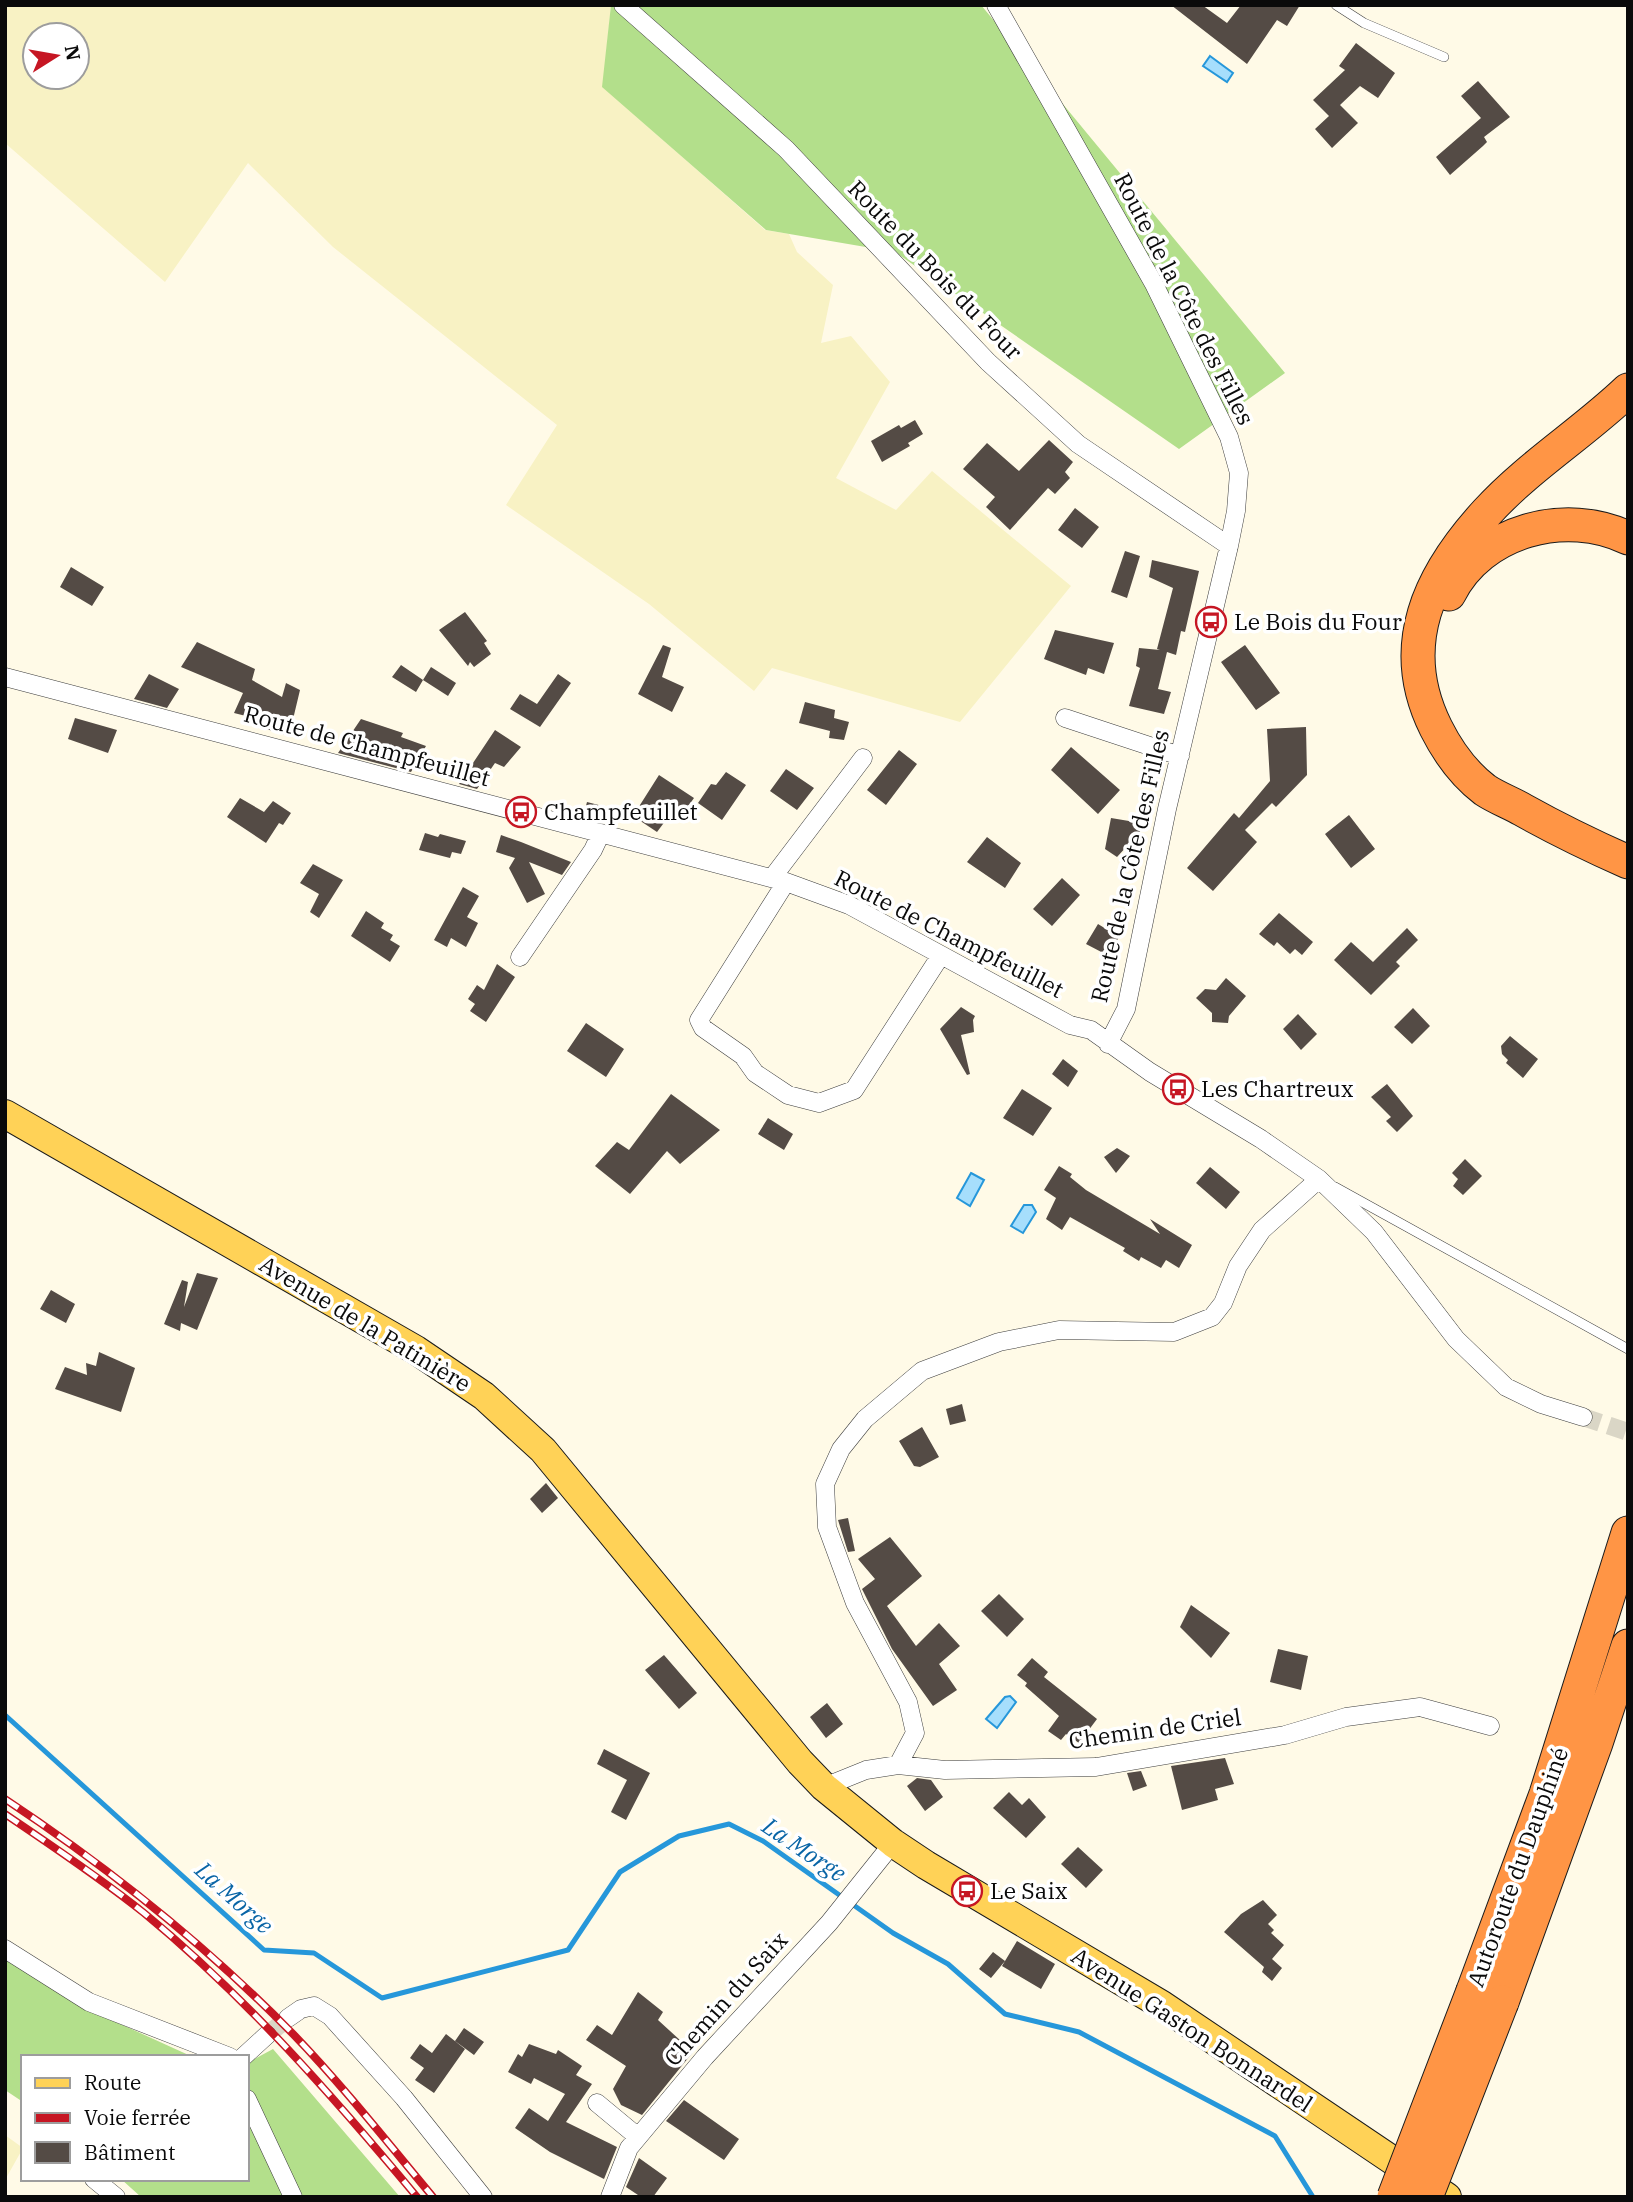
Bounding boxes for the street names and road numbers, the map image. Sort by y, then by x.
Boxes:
street label: Route de la Côte des Filles [1108,167,1262,430]
street label: Route du Bois du Four [842,173,1029,365]
street label: Route de Champfeuillet [241,698,494,792]
street label: Route de la Côte des Filles [1083,726,1175,1005]
street label: Route de Champfeuillet [830,862,1069,1004]
street label: Avenue de la Patinière [254,1248,477,1398]
street label: Chemin de Criel [1067,1701,1243,1755]
street label: Autoroute du Dauphiné [1460,1743,1574,1991]
street label: Chemin du Saix [657,1925,794,2072]
street label: Avenue Gaston Bonnardel [1066,1940,1319,2118]

